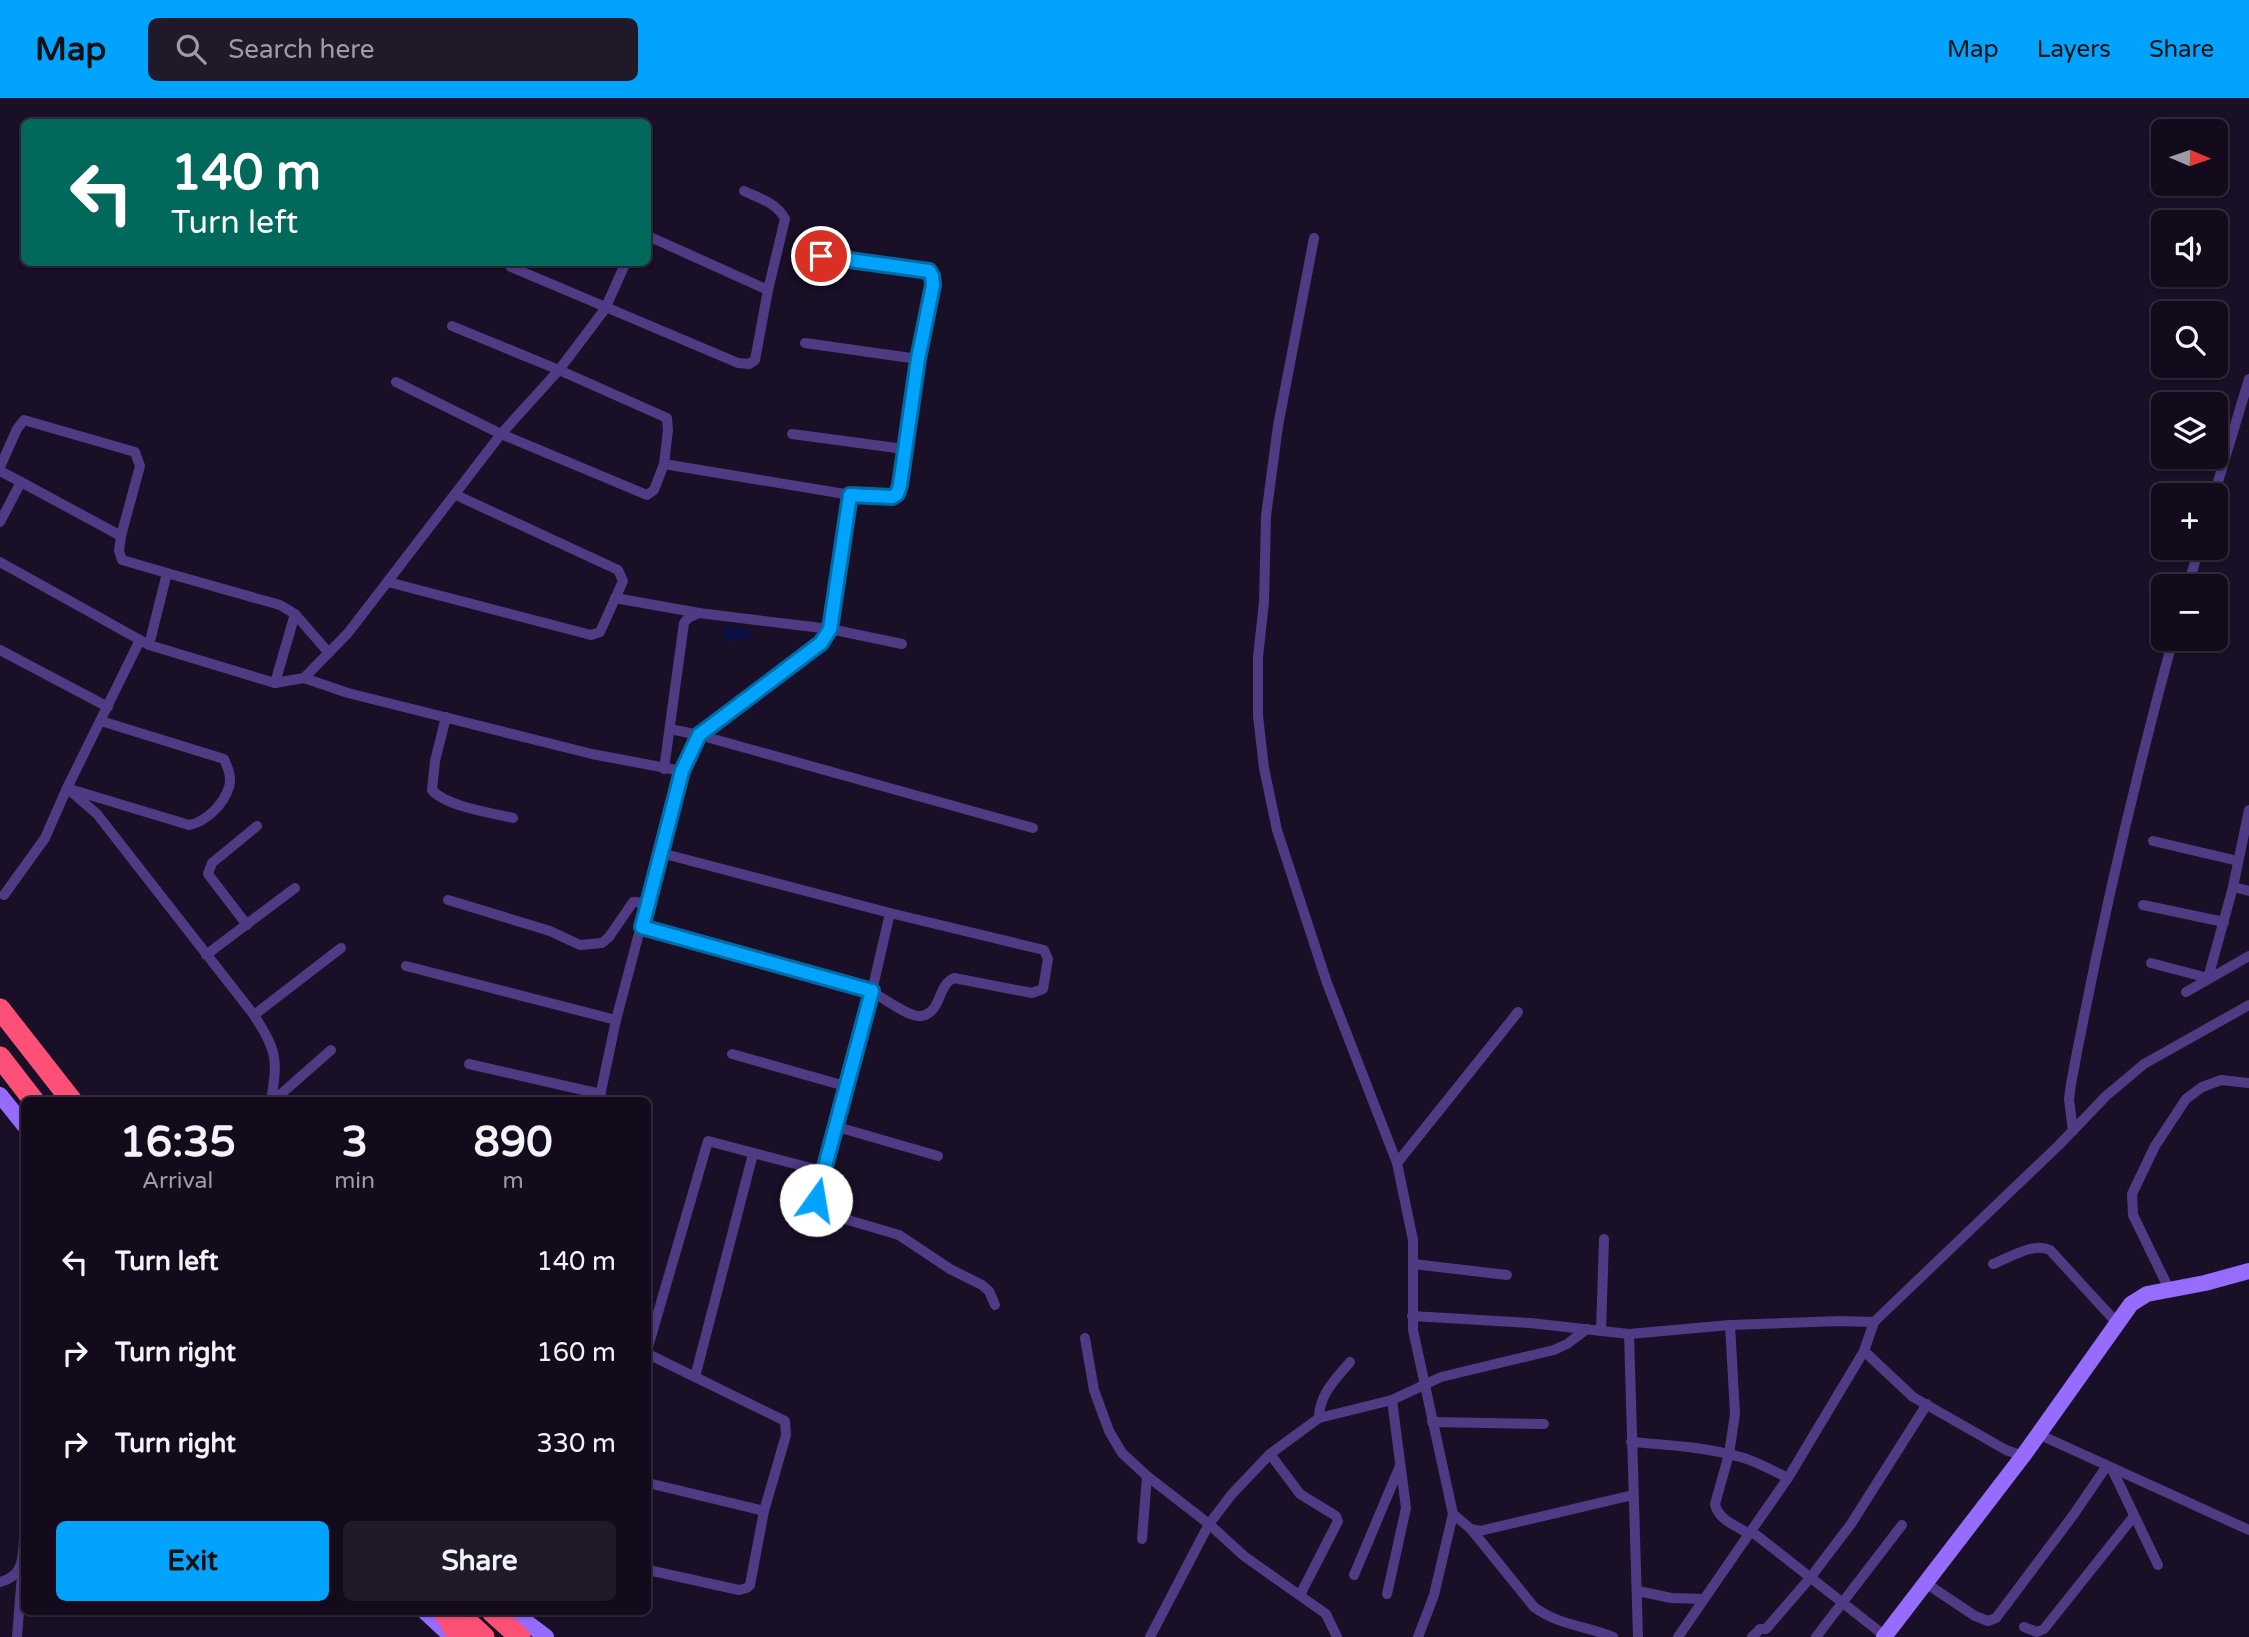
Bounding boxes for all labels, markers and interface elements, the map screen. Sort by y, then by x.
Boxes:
search box [148,18,638,81]
text: Map [35,30,106,69]
icon: search [172,30,210,68]
text: Search here [228,34,374,65]
text: Map [1947,35,1999,64]
text: Layers [2037,35,2111,64]
text: Share [2149,35,2214,64]
north arrow [2151,119,2228,196]
map controls [2151,119,2228,651]
text: 140 m [171,144,321,203]
icon: left [56,147,147,238]
text: Turn left [171,204,298,242]
button: sound [2151,210,2228,287]
pin [791,226,851,286]
icon: arrive [802,237,840,275]
button: search [2151,301,2228,378]
button: layers [2151,392,2228,469]
button: + [2151,483,2228,560]
button: − [2151,574,2228,651]
text: 16:35 [119,1117,236,1168]
text: 3 [341,1117,368,1168]
text: 890 [473,1117,553,1168]
position arrow [779,1163,853,1237]
text: Arrival [142,1167,213,1195]
text: min [334,1167,375,1195]
text: m [502,1167,524,1195]
icon: left [56,1243,94,1281]
text: Turn left [115,1246,218,1277]
text: 140 m [536,1246,616,1277]
icon: right [56,1334,94,1372]
text: Turn right [115,1337,236,1368]
text: 160 m [536,1337,616,1368]
icon: right [56,1425,94,1463]
text: Turn right [115,1428,236,1459]
text: 330 m [536,1428,616,1459]
button: Exit [56,1521,329,1601]
button: Share [343,1521,616,1601]

